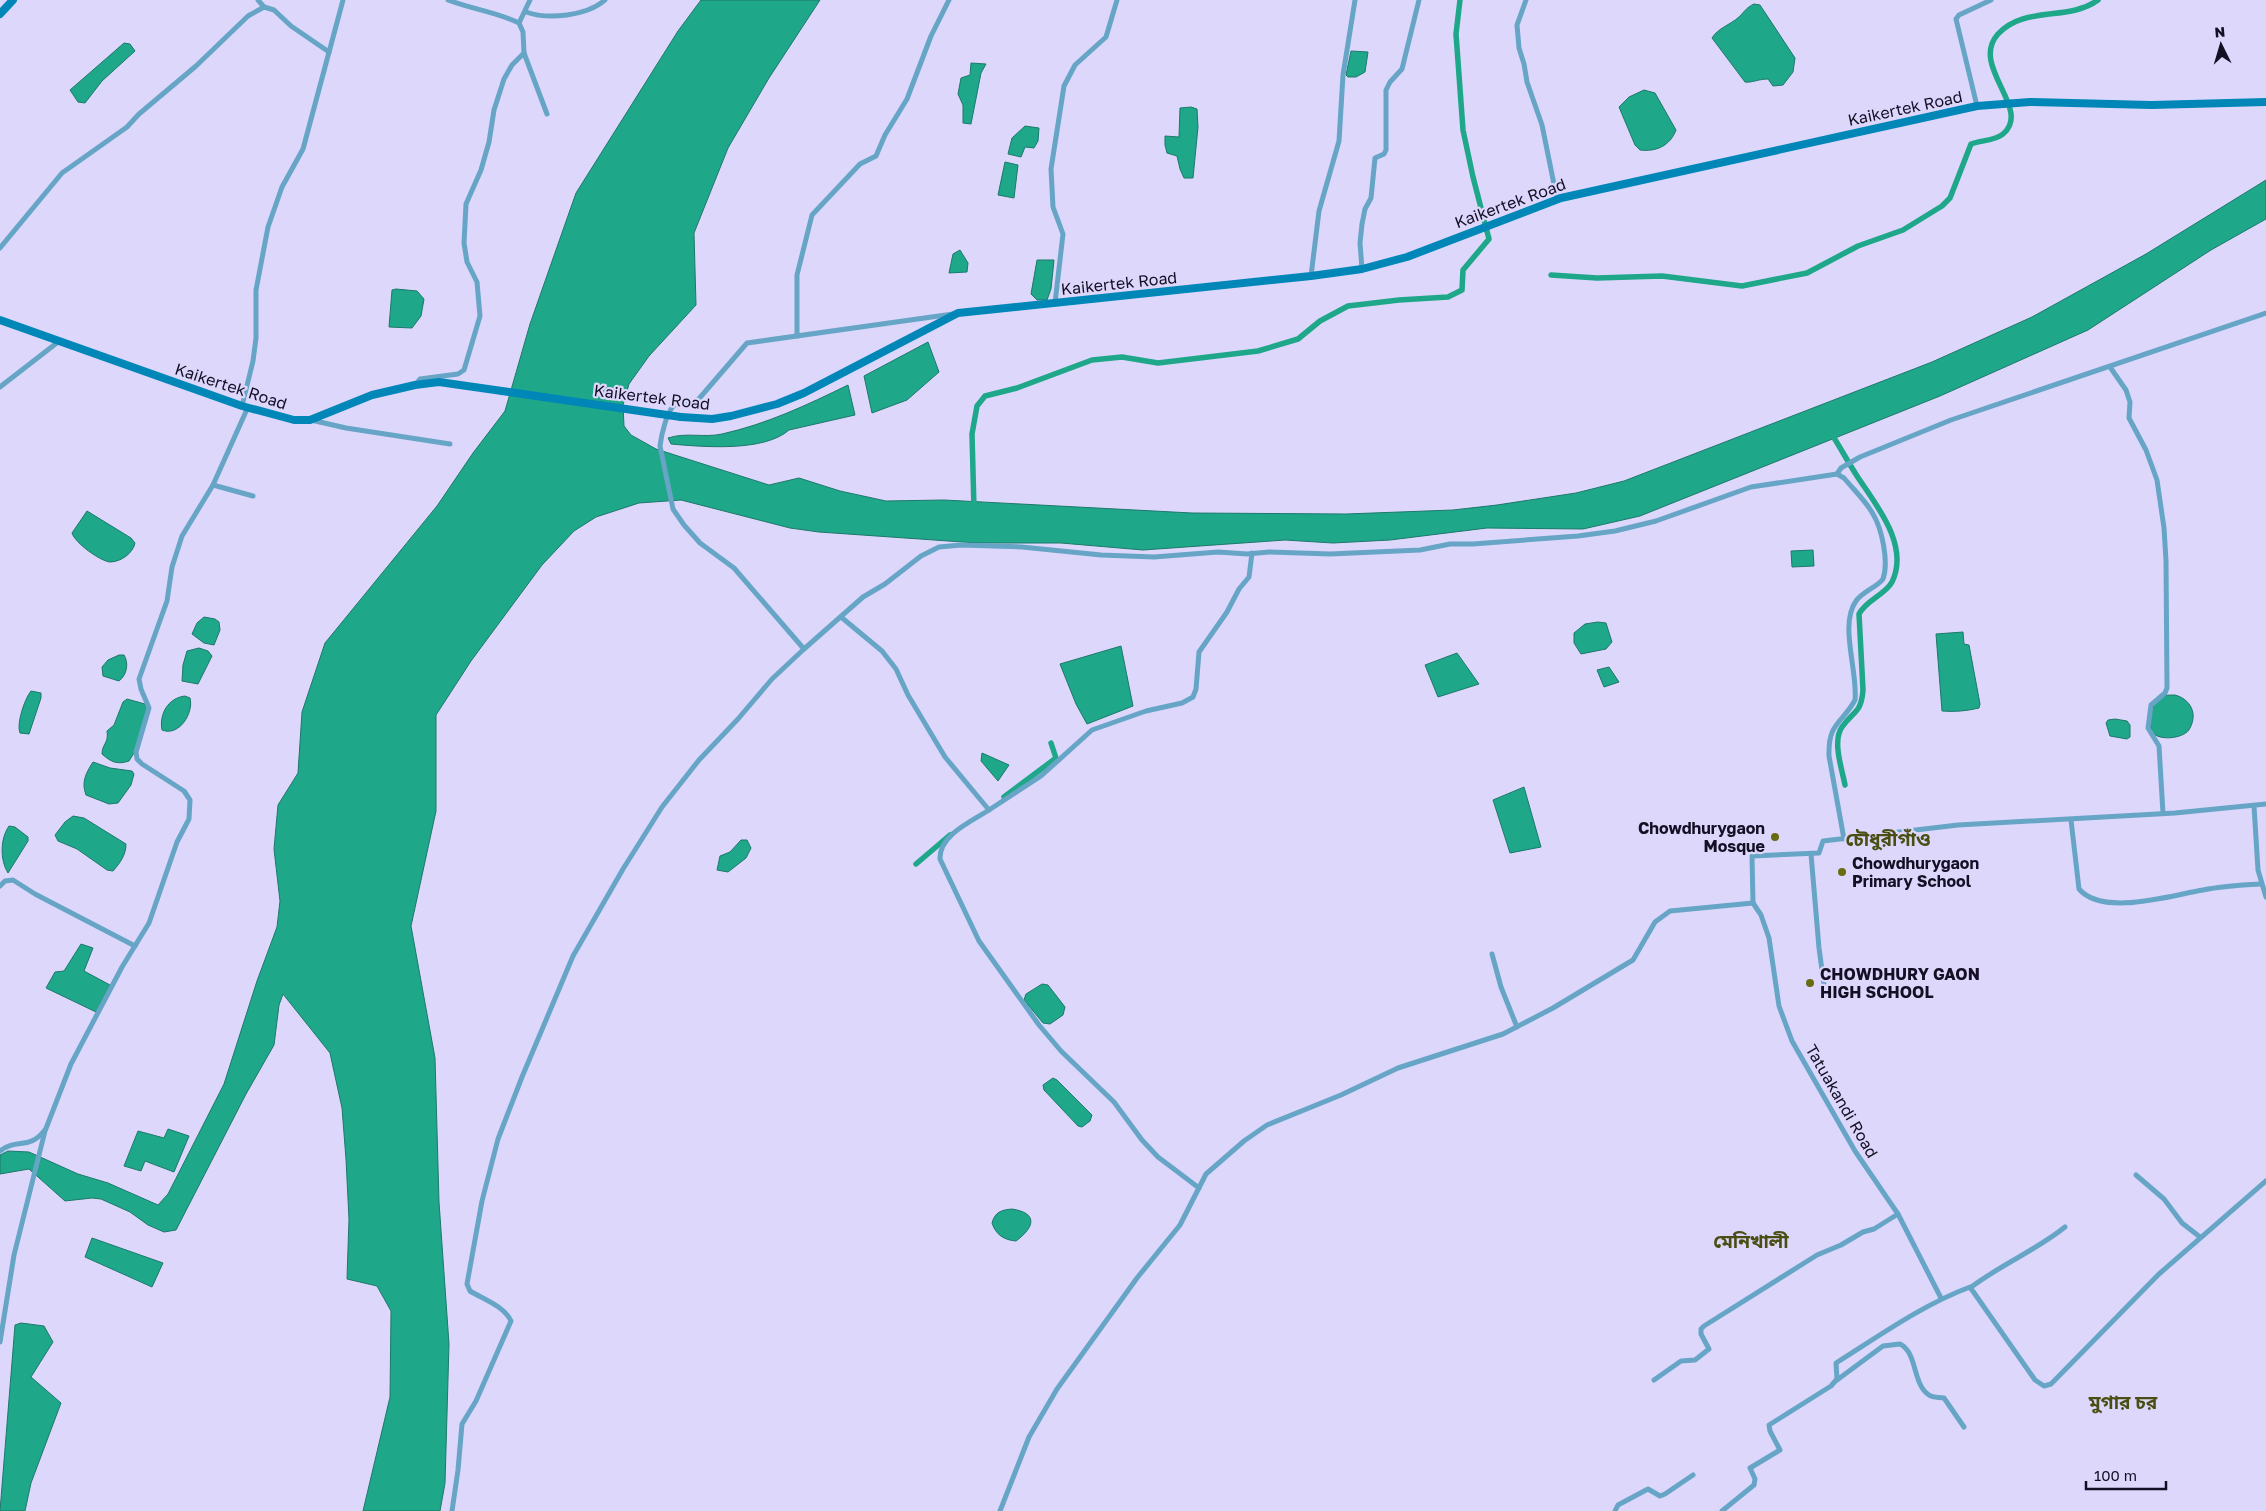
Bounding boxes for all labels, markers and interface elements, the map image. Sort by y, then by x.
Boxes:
north arrow [2196,20,2246,70]
text: N [2214,23,2226,40]
street label: Kaikertek Road [1846,86,1964,130]
street label: Kaikertek Road [1452,174,1568,232]
street label: Kaikertek Road [1060,267,1178,299]
street label: Kaikertek Road [172,358,290,414]
street label: Kaikertek Road [593,380,711,414]
place label: Chowdhurygaon Mosque [1638,818,1765,856]
district label: চৌধুরীগাঁও [1846,827,1930,851]
marker: Chowdhurygaon Mosque [1769,831,1781,843]
place label: Chowdhurygaon Primary School [1852,853,1979,891]
marker: Chowdhurygaon Primary School [1836,866,1848,878]
place label: CHOWDHURY GAON HIGH SCHOOL [1820,964,1980,1002]
marker: CHOWDHURY GAON HIGH SCHOOL [1804,977,1816,989]
street label: Tatuakandi Road [1801,1041,1883,1161]
district label: মেনিখালী [1713,1229,1789,1252]
district label: মুগার চর [2088,1390,2158,1414]
scale bar [2086,1458,2166,1490]
text: 100 m [2094,1466,2137,1484]

